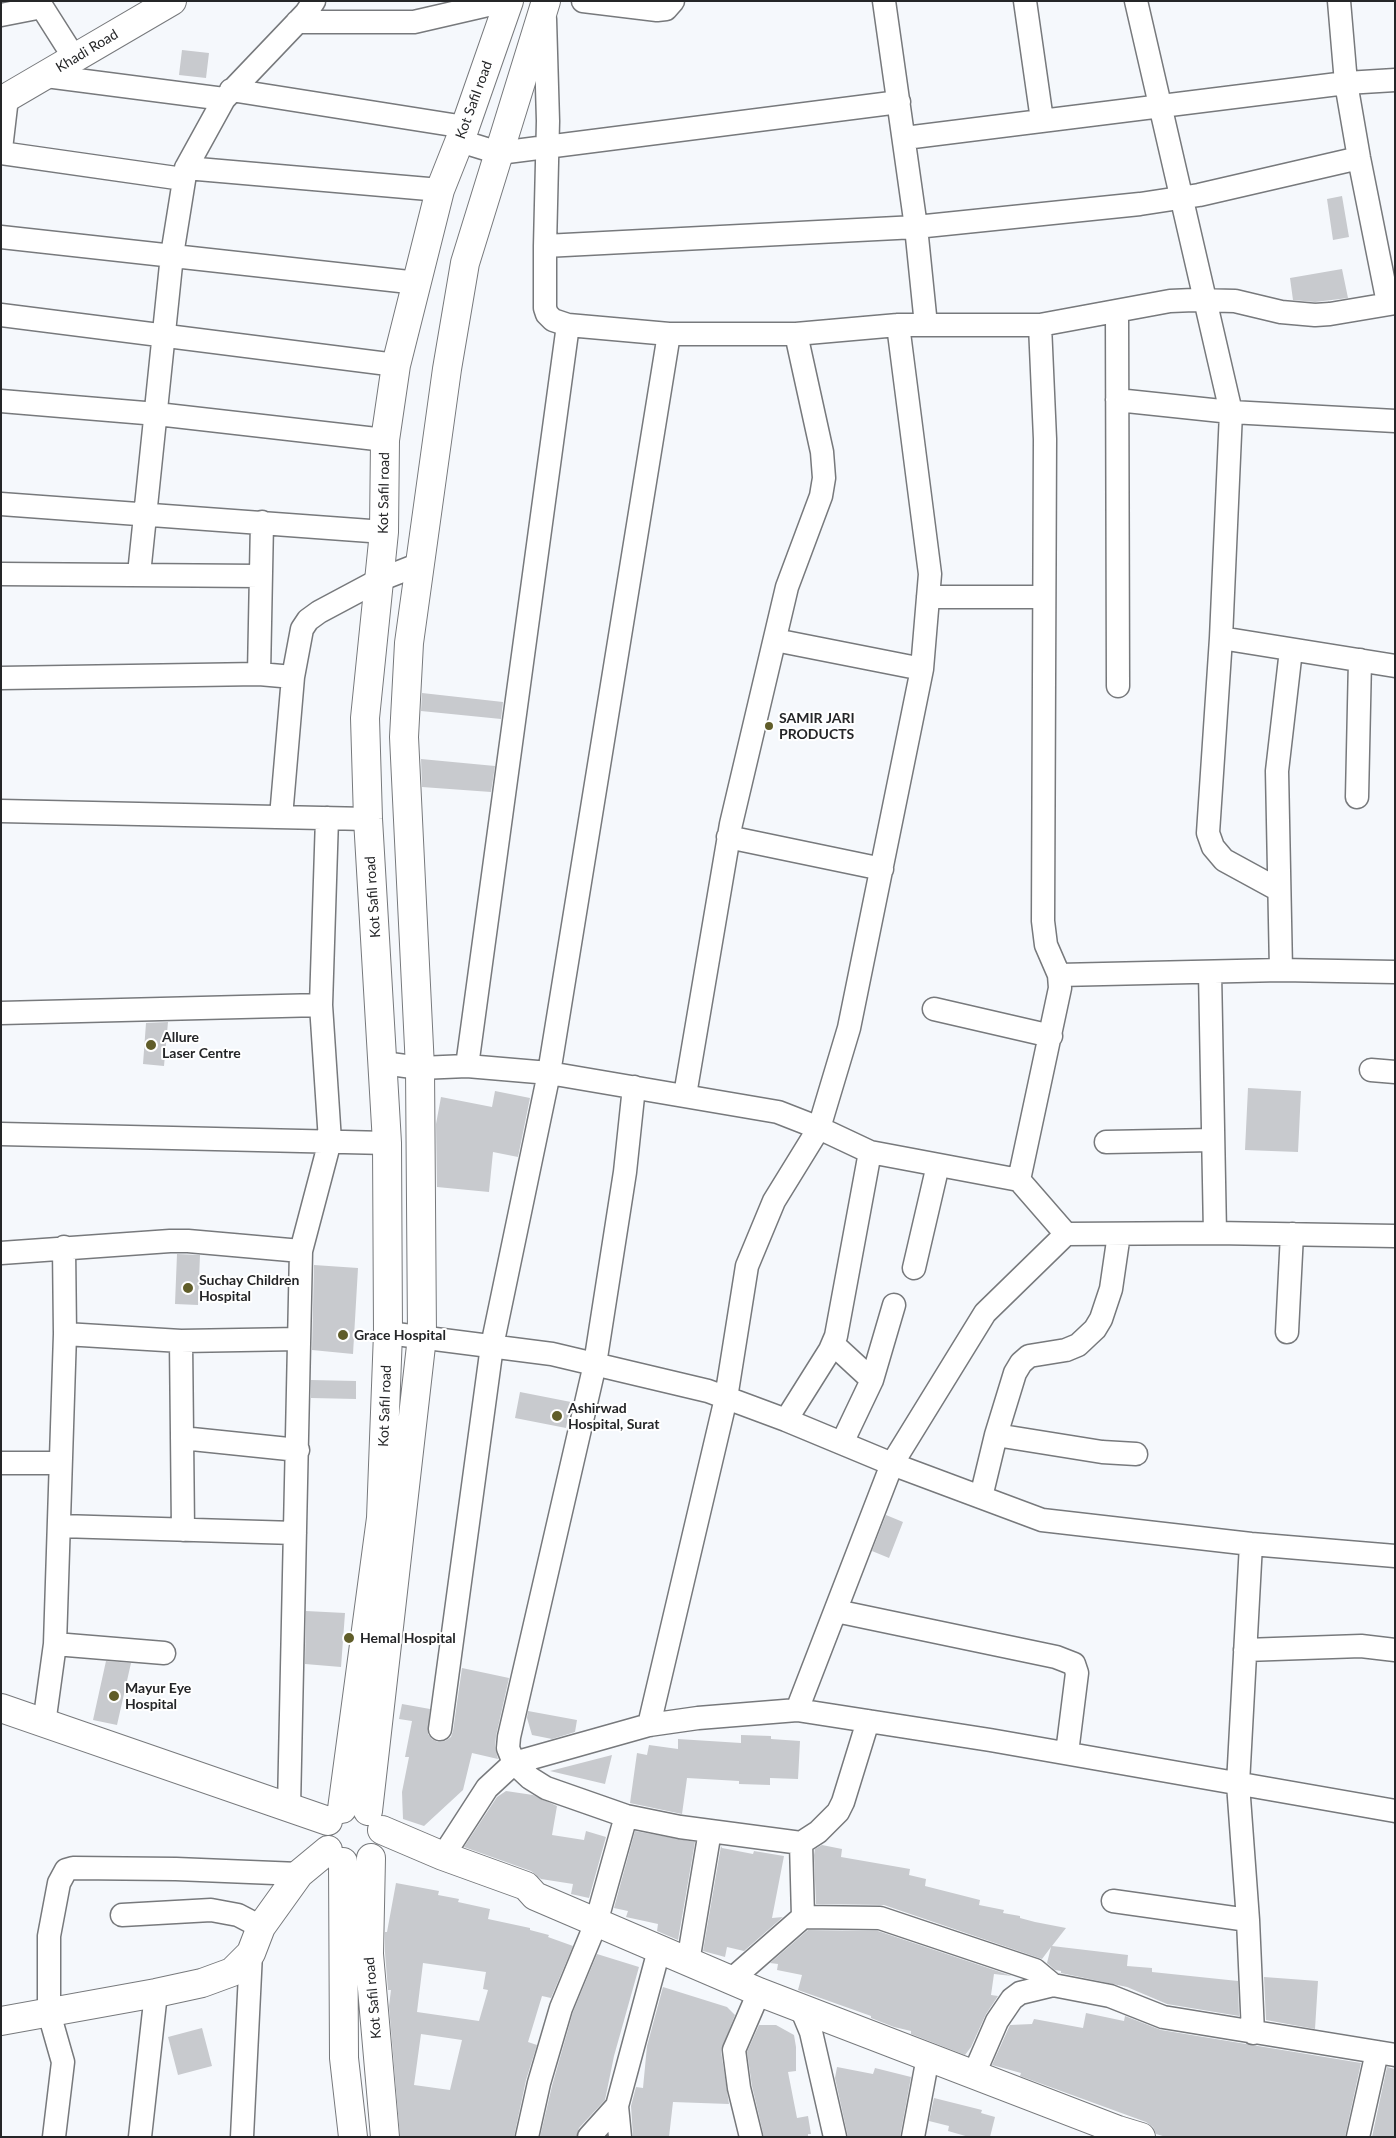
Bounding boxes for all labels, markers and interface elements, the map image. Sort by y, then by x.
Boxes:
street label: Khadi Road [53,26,121,76]
street label: Kot Safil road [452,59,496,141]
street label: Kot Safil road [375,452,393,534]
place label: SAMIR JARI PRODUCTS [779,710,855,742]
marker: SAMIR JARI PRODUCTS [763,720,775,732]
street label: Kot Safil road [362,856,384,938]
place label: Allure Laser Centre [162,1029,241,1062]
marker: Allure Laser Centre [144,1038,158,1052]
place label: Suchay Children Hospital [199,1272,299,1304]
marker: Suchay Children Hospital [181,1281,195,1295]
place label: Grace Hospital [354,1327,446,1343]
marker: Grace Hospital [336,1328,350,1342]
street label: Kot Safil road [375,1365,395,1447]
place label: Ashirwad Hospital, Surat [568,1400,660,1432]
marker: Ashirwad Hospital, Surat [550,1409,564,1423]
place label: Hemal Hospital [360,1630,456,1646]
marker: Hemal Hospital [342,1631,356,1645]
place label: Mayur Eye Hospital [125,1680,191,1712]
marker: Mayur Eye Hospital [107,1689,121,1703]
street label: Kot Safil road [361,1956,385,2040]

